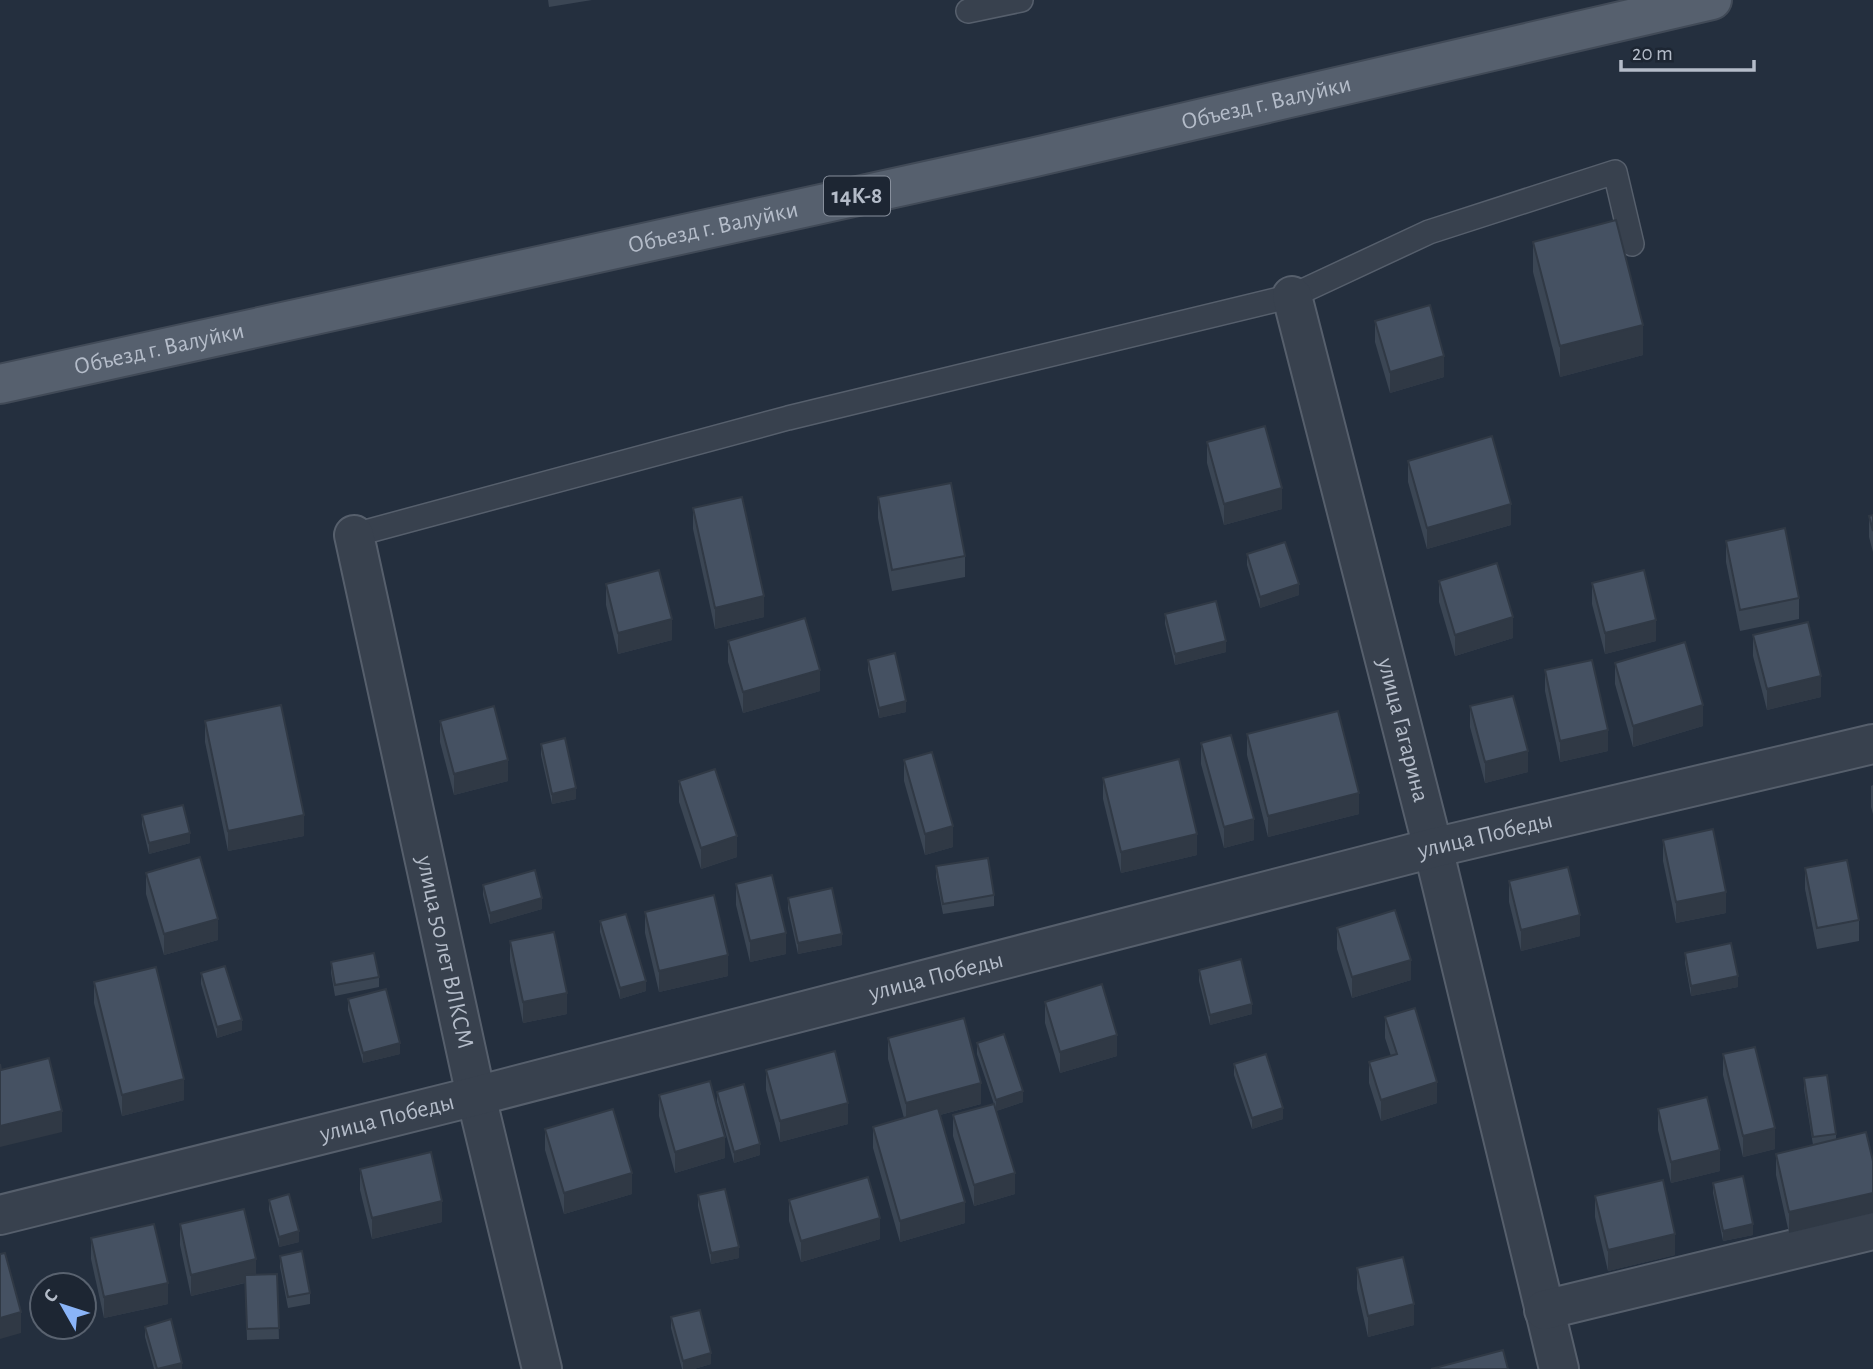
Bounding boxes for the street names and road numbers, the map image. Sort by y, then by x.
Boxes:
street label: Объезд г. Валуйки [1179,72,1354,135]
road number: 14К-8 [824,176,890,216]
street label: Объезд г. Валуйки [626,197,800,258]
street label: Объезд г. Валуйки [72,319,247,379]
street label: улица Гагарина [1373,655,1433,805]
street label: улица Победы [1414,808,1555,864]
street label: улица 50 лет ВЛКСМ [412,852,477,1051]
street label: улица Победы [865,948,1006,1006]
street label: улица Победы [316,1090,457,1147]

